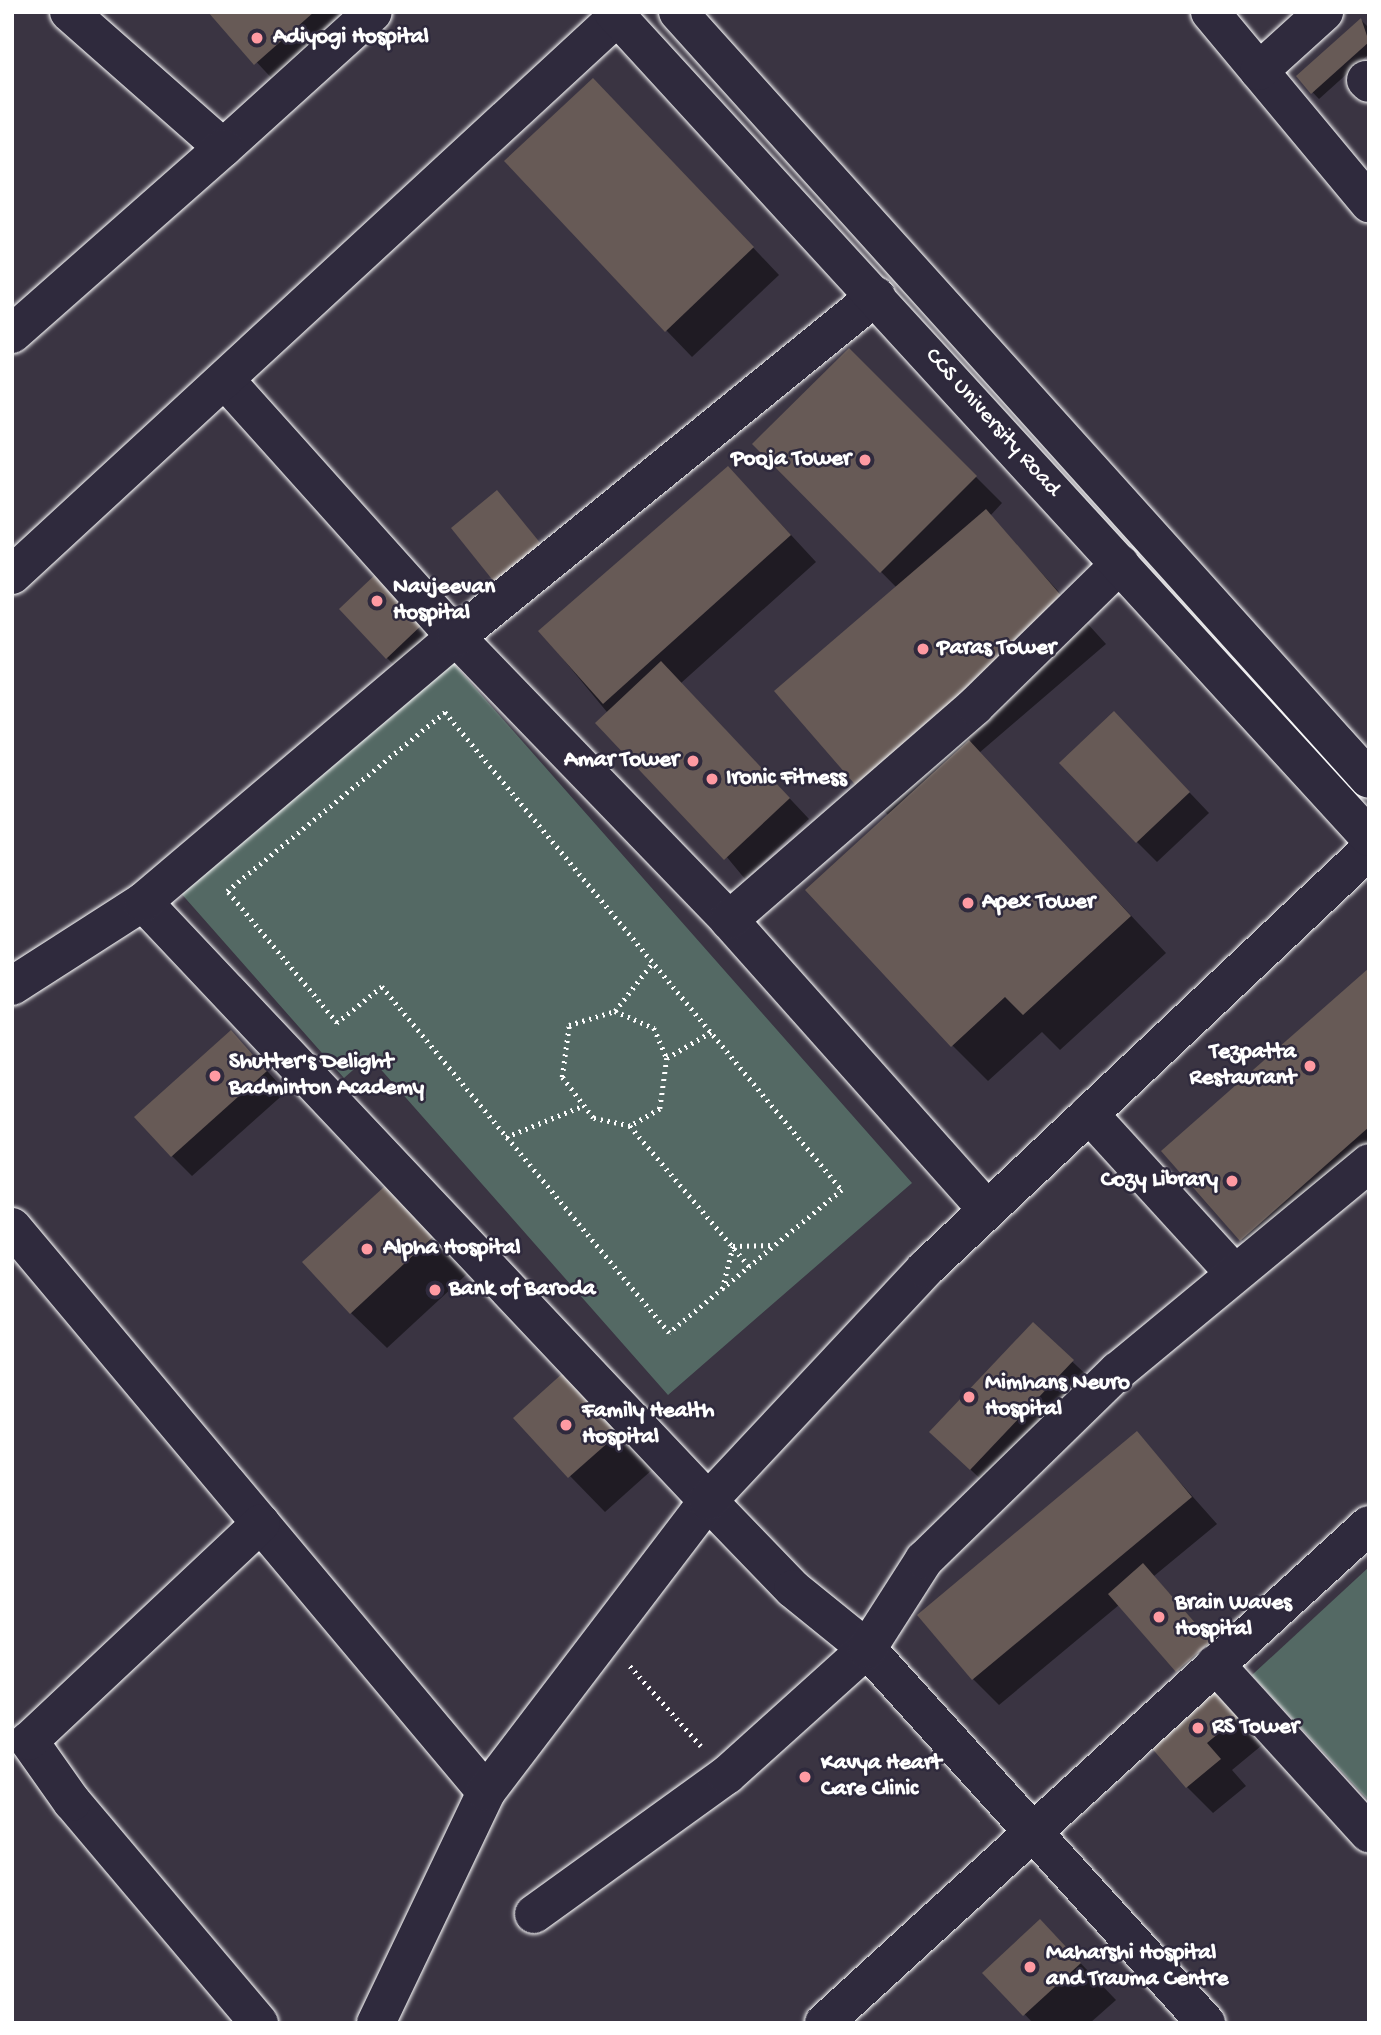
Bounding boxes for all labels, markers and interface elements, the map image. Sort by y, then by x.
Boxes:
place label: Adiyogi Hospital [273,24,429,52]
marker: Adiyogi Hospital [247,28,267,48]
street label: CCS University Road [918,343,1066,503]
place label: Pooja Tower [731,446,851,474]
marker: Pooja Tower [857,452,873,468]
place label: Navjeevan Hospital [393,574,495,628]
marker: Navjeevan Hospital [367,591,387,611]
place label: Paras Tower [937,635,1056,663]
marker: Paras Tower [915,641,931,657]
place label: Amar Tower [564,747,679,775]
marker: Amar Tower [685,753,701,769]
place label: Ironic Fitness [726,765,847,793]
marker: Ironic Fitness [704,771,720,787]
place label: Apex Tower [982,889,1095,917]
marker: Apex Tower [960,895,976,911]
place label: Tezpatta Restaurant [1189,1039,1296,1093]
place label: Shutter's Delight Badminton Academy [229,1049,424,1103]
marker: Tezpatta Restaurant [1302,1058,1318,1074]
marker: Shutter's Delight Badminton Academy [207,1068,223,1084]
place label: Cozy Library [1101,1167,1218,1195]
marker: Cozy Library [1224,1173,1240,1189]
place label: Alpha Hospital [383,1235,521,1263]
marker: Alpha Hospital [357,1239,377,1259]
place label: Bank of Baroda [449,1276,595,1304]
marker: Bank of Baroda [427,1282,443,1298]
place label: Mimhans Neuro Hospital [985,1370,1130,1424]
marker: Mimhans Neuro Hospital [959,1387,979,1407]
place label: Family Health Hospital [582,1398,714,1452]
marker: Family Health Hospital [556,1415,576,1435]
place label: Brain Waves Hospital [1175,1590,1292,1644]
marker: Brain Waves Hospital [1149,1607,1169,1627]
place label: RS Tower [1212,1714,1299,1742]
marker: RS Tower [1190,1720,1206,1736]
place label: Kavya Heart Care Clinic [821,1750,941,1804]
marker: Kavya Heart Care Clinic [795,1767,815,1787]
place label: Maharshi Hospital and Trauma Centre [1046,1940,1228,1994]
marker: Maharshi Hospital and Trauma Centre [1020,1957,1040,1977]

